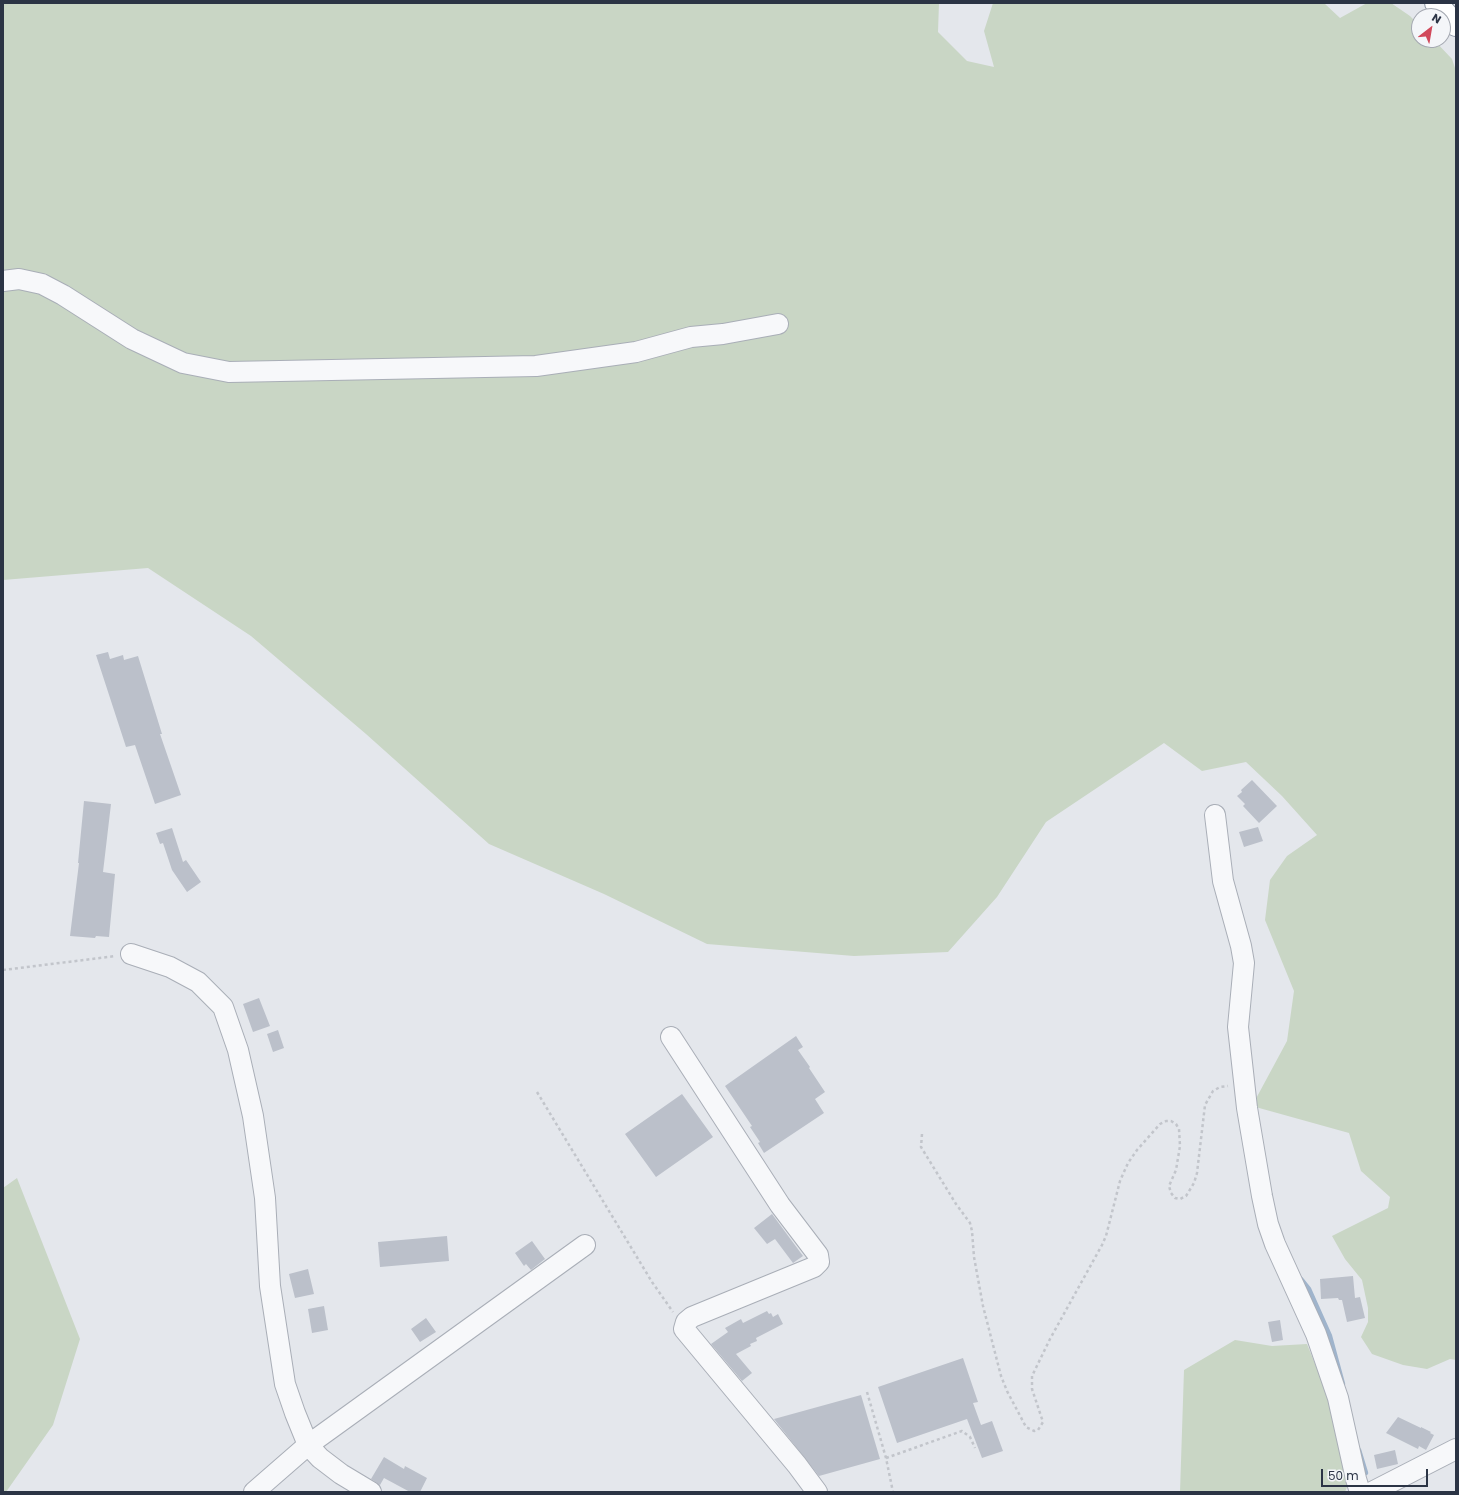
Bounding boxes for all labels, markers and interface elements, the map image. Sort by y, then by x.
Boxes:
north arrow [1411,8,1451,48]
text: N [1429,10,1444,28]
scale bar [1323,1461,1430,1487]
text: 50 m [1328,1467,1359,1484]

